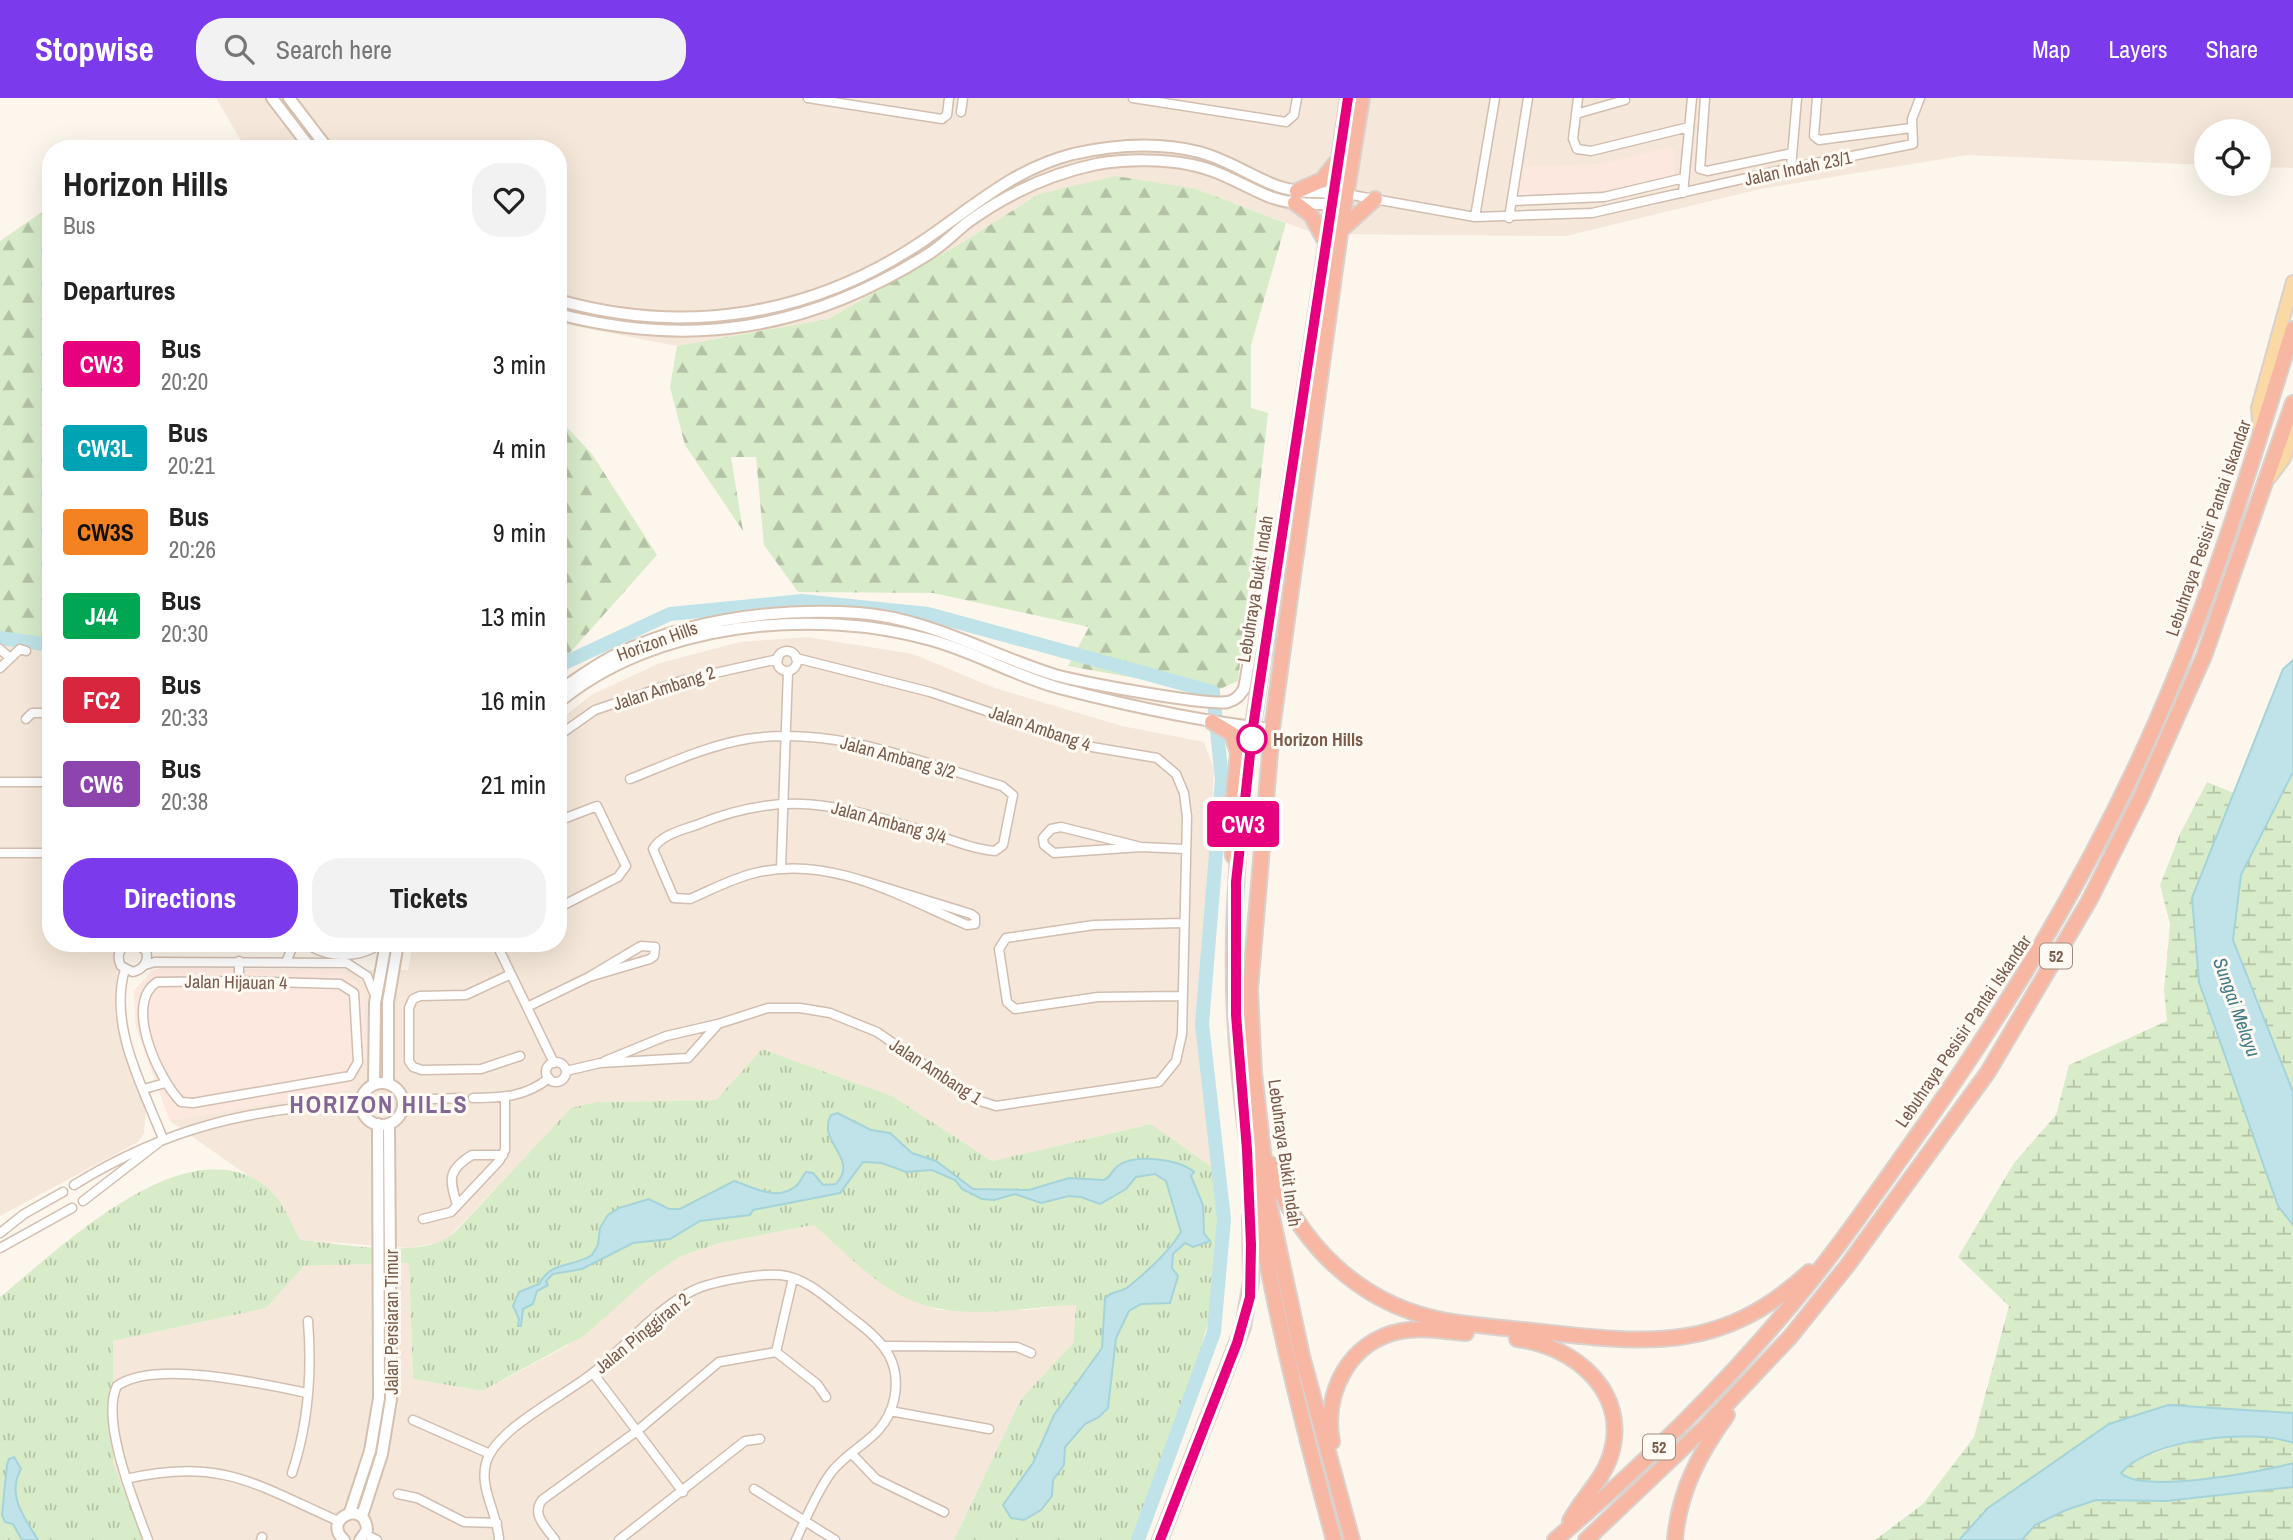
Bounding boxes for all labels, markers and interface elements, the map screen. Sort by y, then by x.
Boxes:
search box [196,18,686,81]
text: Stopwise [35,27,154,71]
icon: search [220,30,258,68]
text: Search here [276,32,392,67]
text: Map [2032,33,2070,65]
text: Layers [2108,33,2167,65]
text: Share [2205,33,2258,65]
map controls [2194,119,2271,196]
button: locate [2194,119,2271,196]
street label: Jalan Indah 23/1 [1742,144,1855,192]
text: Horizon Hills [63,162,228,206]
button: heart [472,163,546,237]
text: Bus [63,210,96,241]
text: Departures [63,273,176,308]
text: Bus [161,331,201,366]
text: 3 min [493,347,546,382]
text: CW3 [80,348,123,380]
text: 20:20 [161,366,208,397]
text: Bus [168,415,208,450]
street label: Lebuhraya Pesisir Pantai Iskandar [2159,416,2257,640]
text: 4 min [493,431,546,466]
text: CW3L [77,432,133,464]
text: 20:21 [168,450,215,481]
text: Bus [169,499,209,534]
street label: Lebuhraya Bukit Indah [1231,514,1279,664]
text: 9 min [493,515,546,550]
text: CW3S [77,516,134,548]
text: 20:26 [169,534,216,565]
text: Bus [161,583,201,618]
text: 13 min [481,599,546,634]
text: J44 [85,600,118,632]
street label: Horizon Hills [613,615,701,667]
text: 20:30 [161,618,208,649]
street label: Jalan Ambang 2 [610,660,718,716]
text: Bus [161,667,201,702]
text: 16 min [481,683,546,718]
text: FC2 [83,684,120,716]
street label: Jalan Ambang 4 [986,699,1094,757]
text: 20:33 [161,702,208,733]
marker: Horizon Hills [1237,724,1267,754]
place label: Horizon Hills [1273,727,1363,752]
street label: Jalan Ambang 3/2 [838,730,958,784]
text: Bus [161,751,201,786]
text: 21 min [481,767,546,802]
text: CW6 [80,768,123,800]
text: 20:38 [161,786,208,817]
street label: Jalan Ambang 3/4 [829,795,949,849]
line badge: CW3 [1203,801,1283,847]
text: CW3 [1221,808,1265,840]
button: Directions [63,858,298,938]
button: Tickets [312,858,546,938]
street label: Lebuhraya Pesisir Pantai Iskandar [1889,930,2037,1132]
road number: 52 [2040,944,2072,968]
water label: Sungai Melayu [2207,954,2267,1061]
street label: Jalan Hijauan 4 [185,969,287,995]
street label: Jalan Ambang 1 [885,1032,988,1111]
street label: Lebuhraya Bukit Indah [1262,1078,1308,1228]
district label: HORIZON HILLS [289,1088,469,1120]
street label: Jalan Persiaran Timur [379,1249,404,1395]
street label: Jalan Pinggiran 2 [589,1287,695,1379]
road number: 52 [1643,1434,1675,1460]

